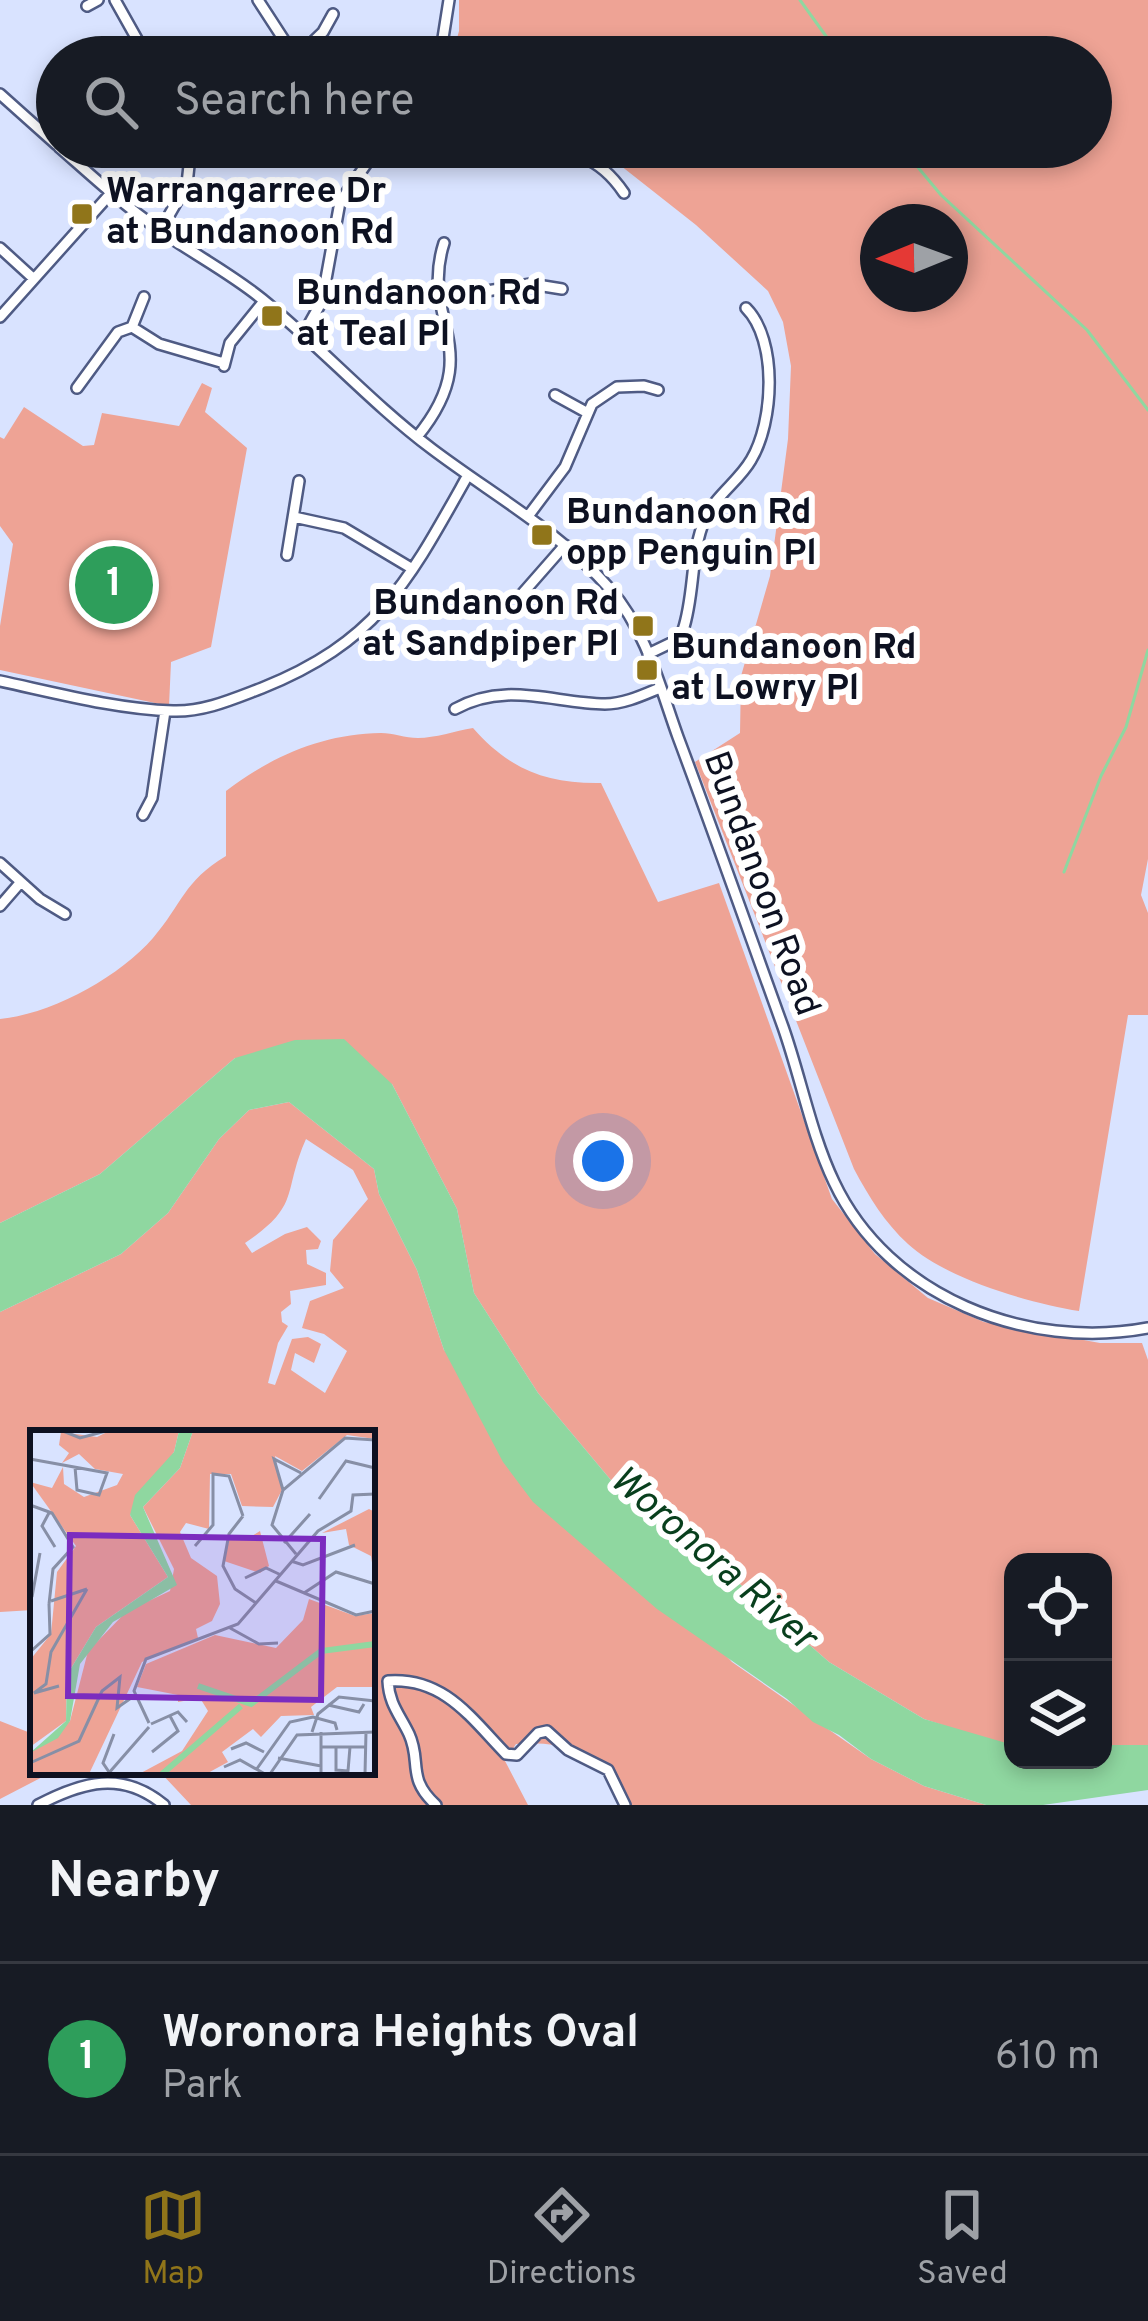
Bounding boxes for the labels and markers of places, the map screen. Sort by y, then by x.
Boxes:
place label: Warrangarree Dr at Bundanoon Rd [106,170,394,257]
marker: Warrangarree Dr at Bundanoon Rd [69,201,95,227]
place label: Bundanoon Rd at Teal Pl [296,272,542,359]
marker: Bundanoon Rd at Teal Pl [259,303,285,329]
place label: Bundanoon Rd opp Penguin Pl [566,491,817,578]
marker: Bundanoon Rd opp Penguin Pl [529,522,555,548]
pin: 1 [75,540,153,630]
place label: Bundanoon Rd at Sandpiper Pl [362,582,619,669]
marker: Bundanoon Rd at Sandpiper Pl [630,613,656,639]
place label: Bundanoon Rd at Lowry Pl [671,626,917,713]
marker: Bundanoon Rd at Lowry Pl [634,657,660,683]

